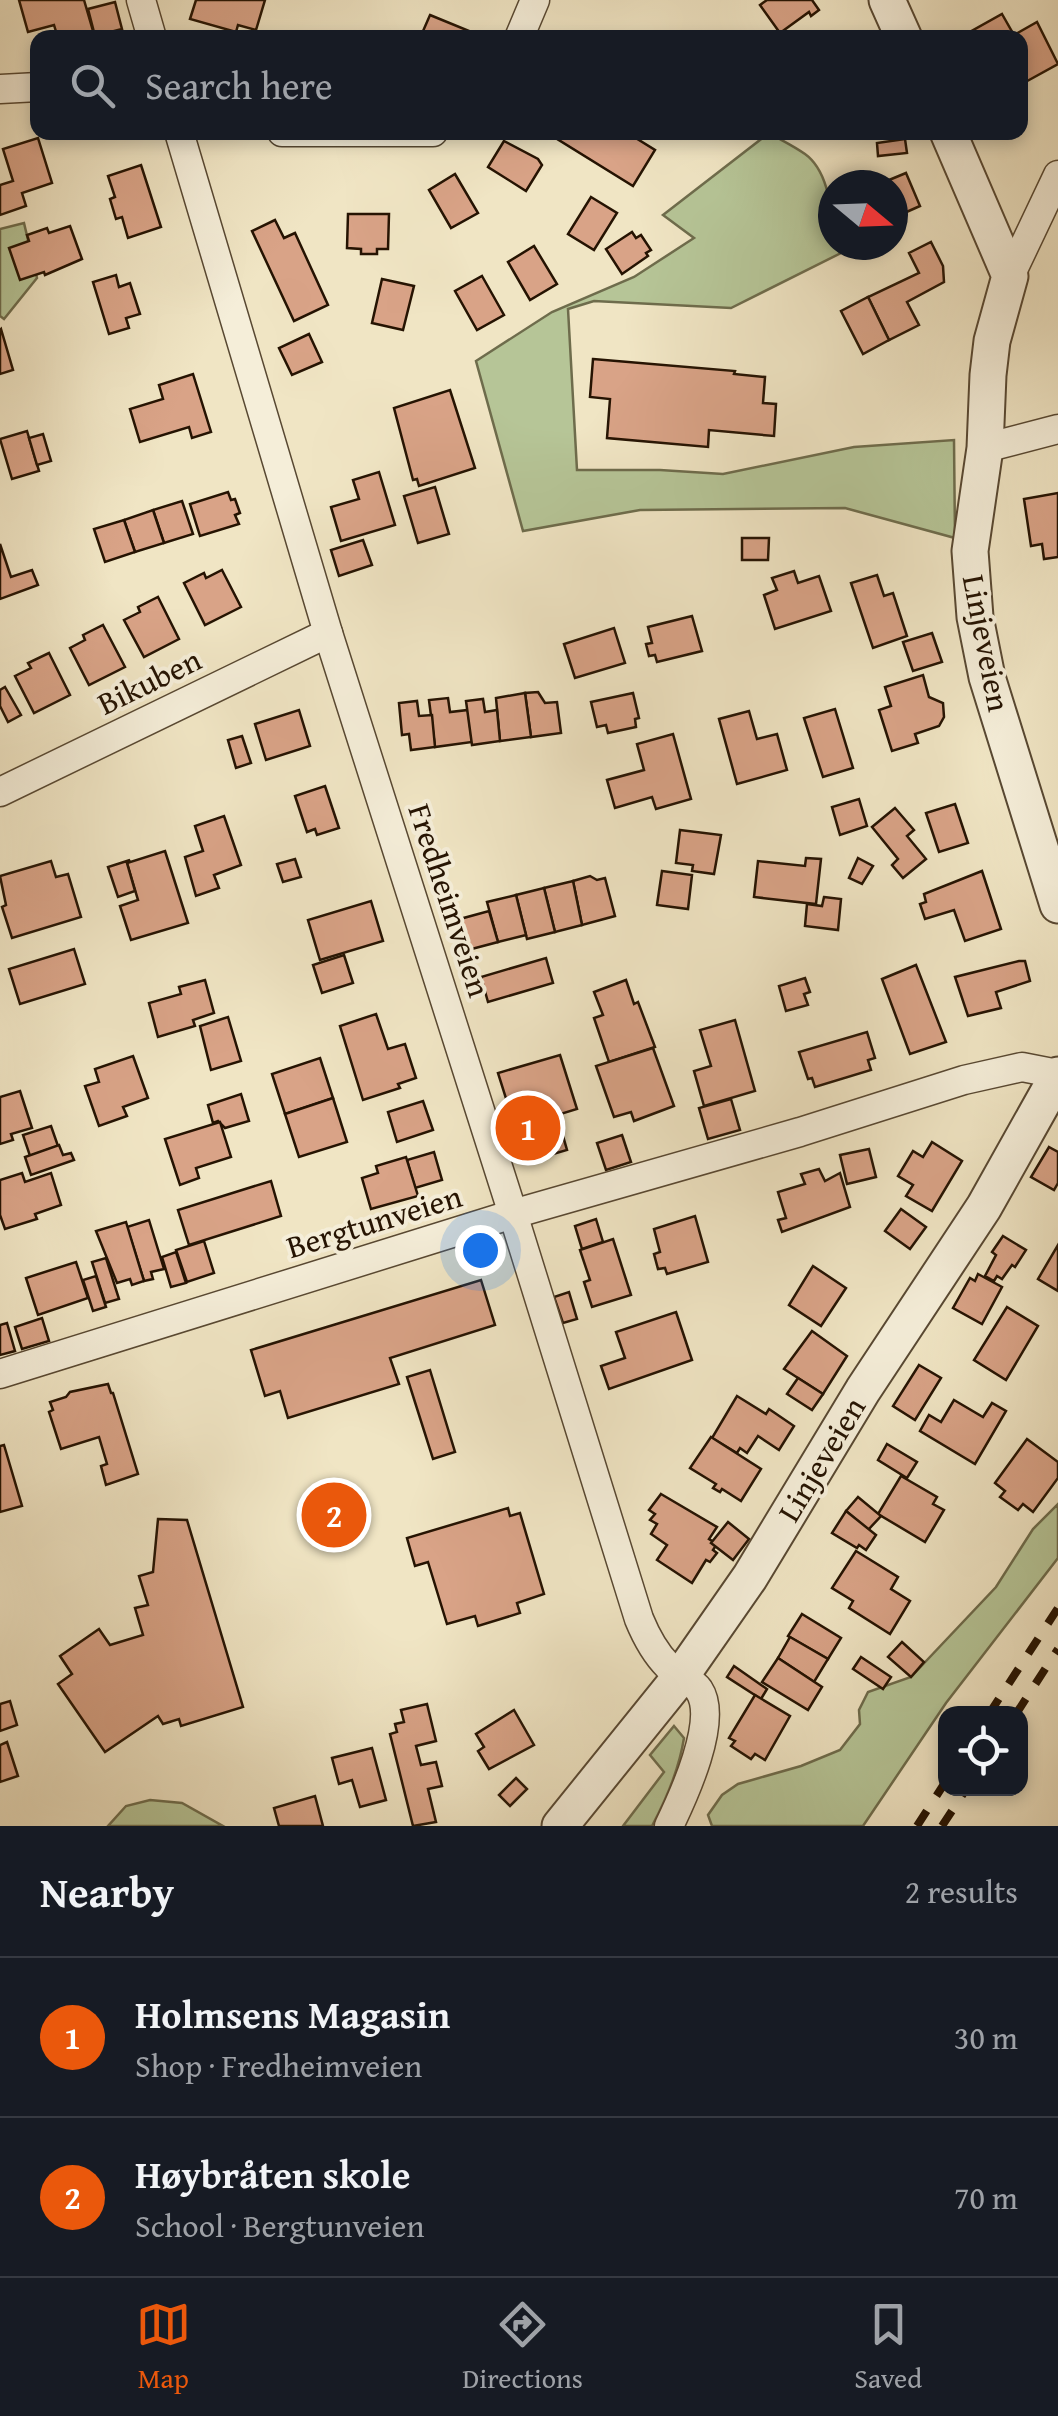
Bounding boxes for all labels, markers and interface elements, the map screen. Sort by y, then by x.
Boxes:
search box [30,30,1028,140]
text: Search here [145,57,333,113]
icon: search [65,58,120,113]
north arrow [818,170,908,260]
street label: Linjeveien [951,571,1023,715]
street label: Bikuben [89,636,209,726]
street label: Fredheimveien [397,797,503,1003]
pin: 1 [496,1090,560,1166]
street label: Bergtunveien [281,1172,467,1270]
your location [455,1225,506,1276]
street label: Linjeveien [765,1388,877,1530]
pin: 2 [302,1478,366,1552]
map controls [938,1706,1028,1796]
button: locate [938,1706,1028,1796]
text: Nearby [40,1861,174,1922]
text: 2 results [905,1868,1018,1915]
text: Holmsens Magasin [135,1986,450,2042]
text: 1 [64,2014,81,2061]
text: 30 m [954,2014,1018,2061]
text: Shop · Fredheimveien [135,2042,422,2089]
text: Høybråten skole [135,2146,410,2202]
text: 2 [64,2174,81,2221]
text: 70 m [954,2174,1018,2221]
text: School · Bergtunveien [135,2202,424,2249]
tab: Map [136,2297,191,2398]
tab: Directions [462,2297,583,2398]
tab: Saved [854,2297,922,2398]

